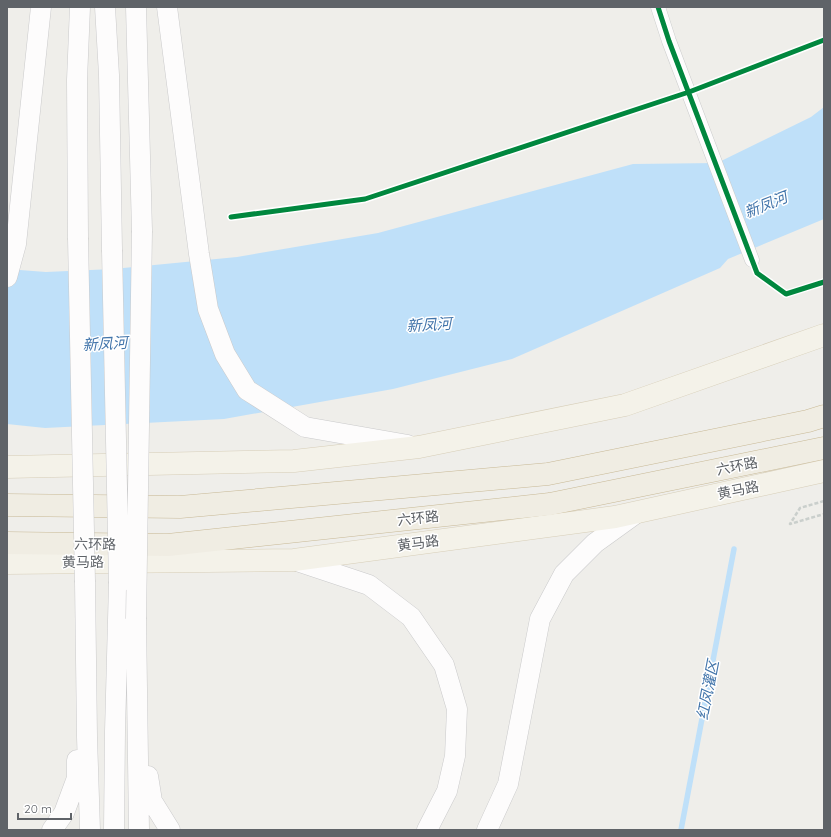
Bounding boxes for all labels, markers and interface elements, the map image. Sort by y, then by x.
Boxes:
water label: 新凤河 [741,186,793,222]
water label: 新凤河 [406,314,455,335]
water label: 新凤河 [82,333,131,354]
street label: 六环路 [715,453,759,479]
street label: 黄马路 [716,477,760,503]
street label: 六环路 [396,507,440,529]
street label: 黄马路 [396,531,440,555]
street label: 六环路 [74,535,116,553]
street label: 黄马路 [62,553,104,571]
water label: 红凤灌区 [692,657,723,721]
scale bar [18,795,71,821]
text: 20 m [24,801,52,816]

